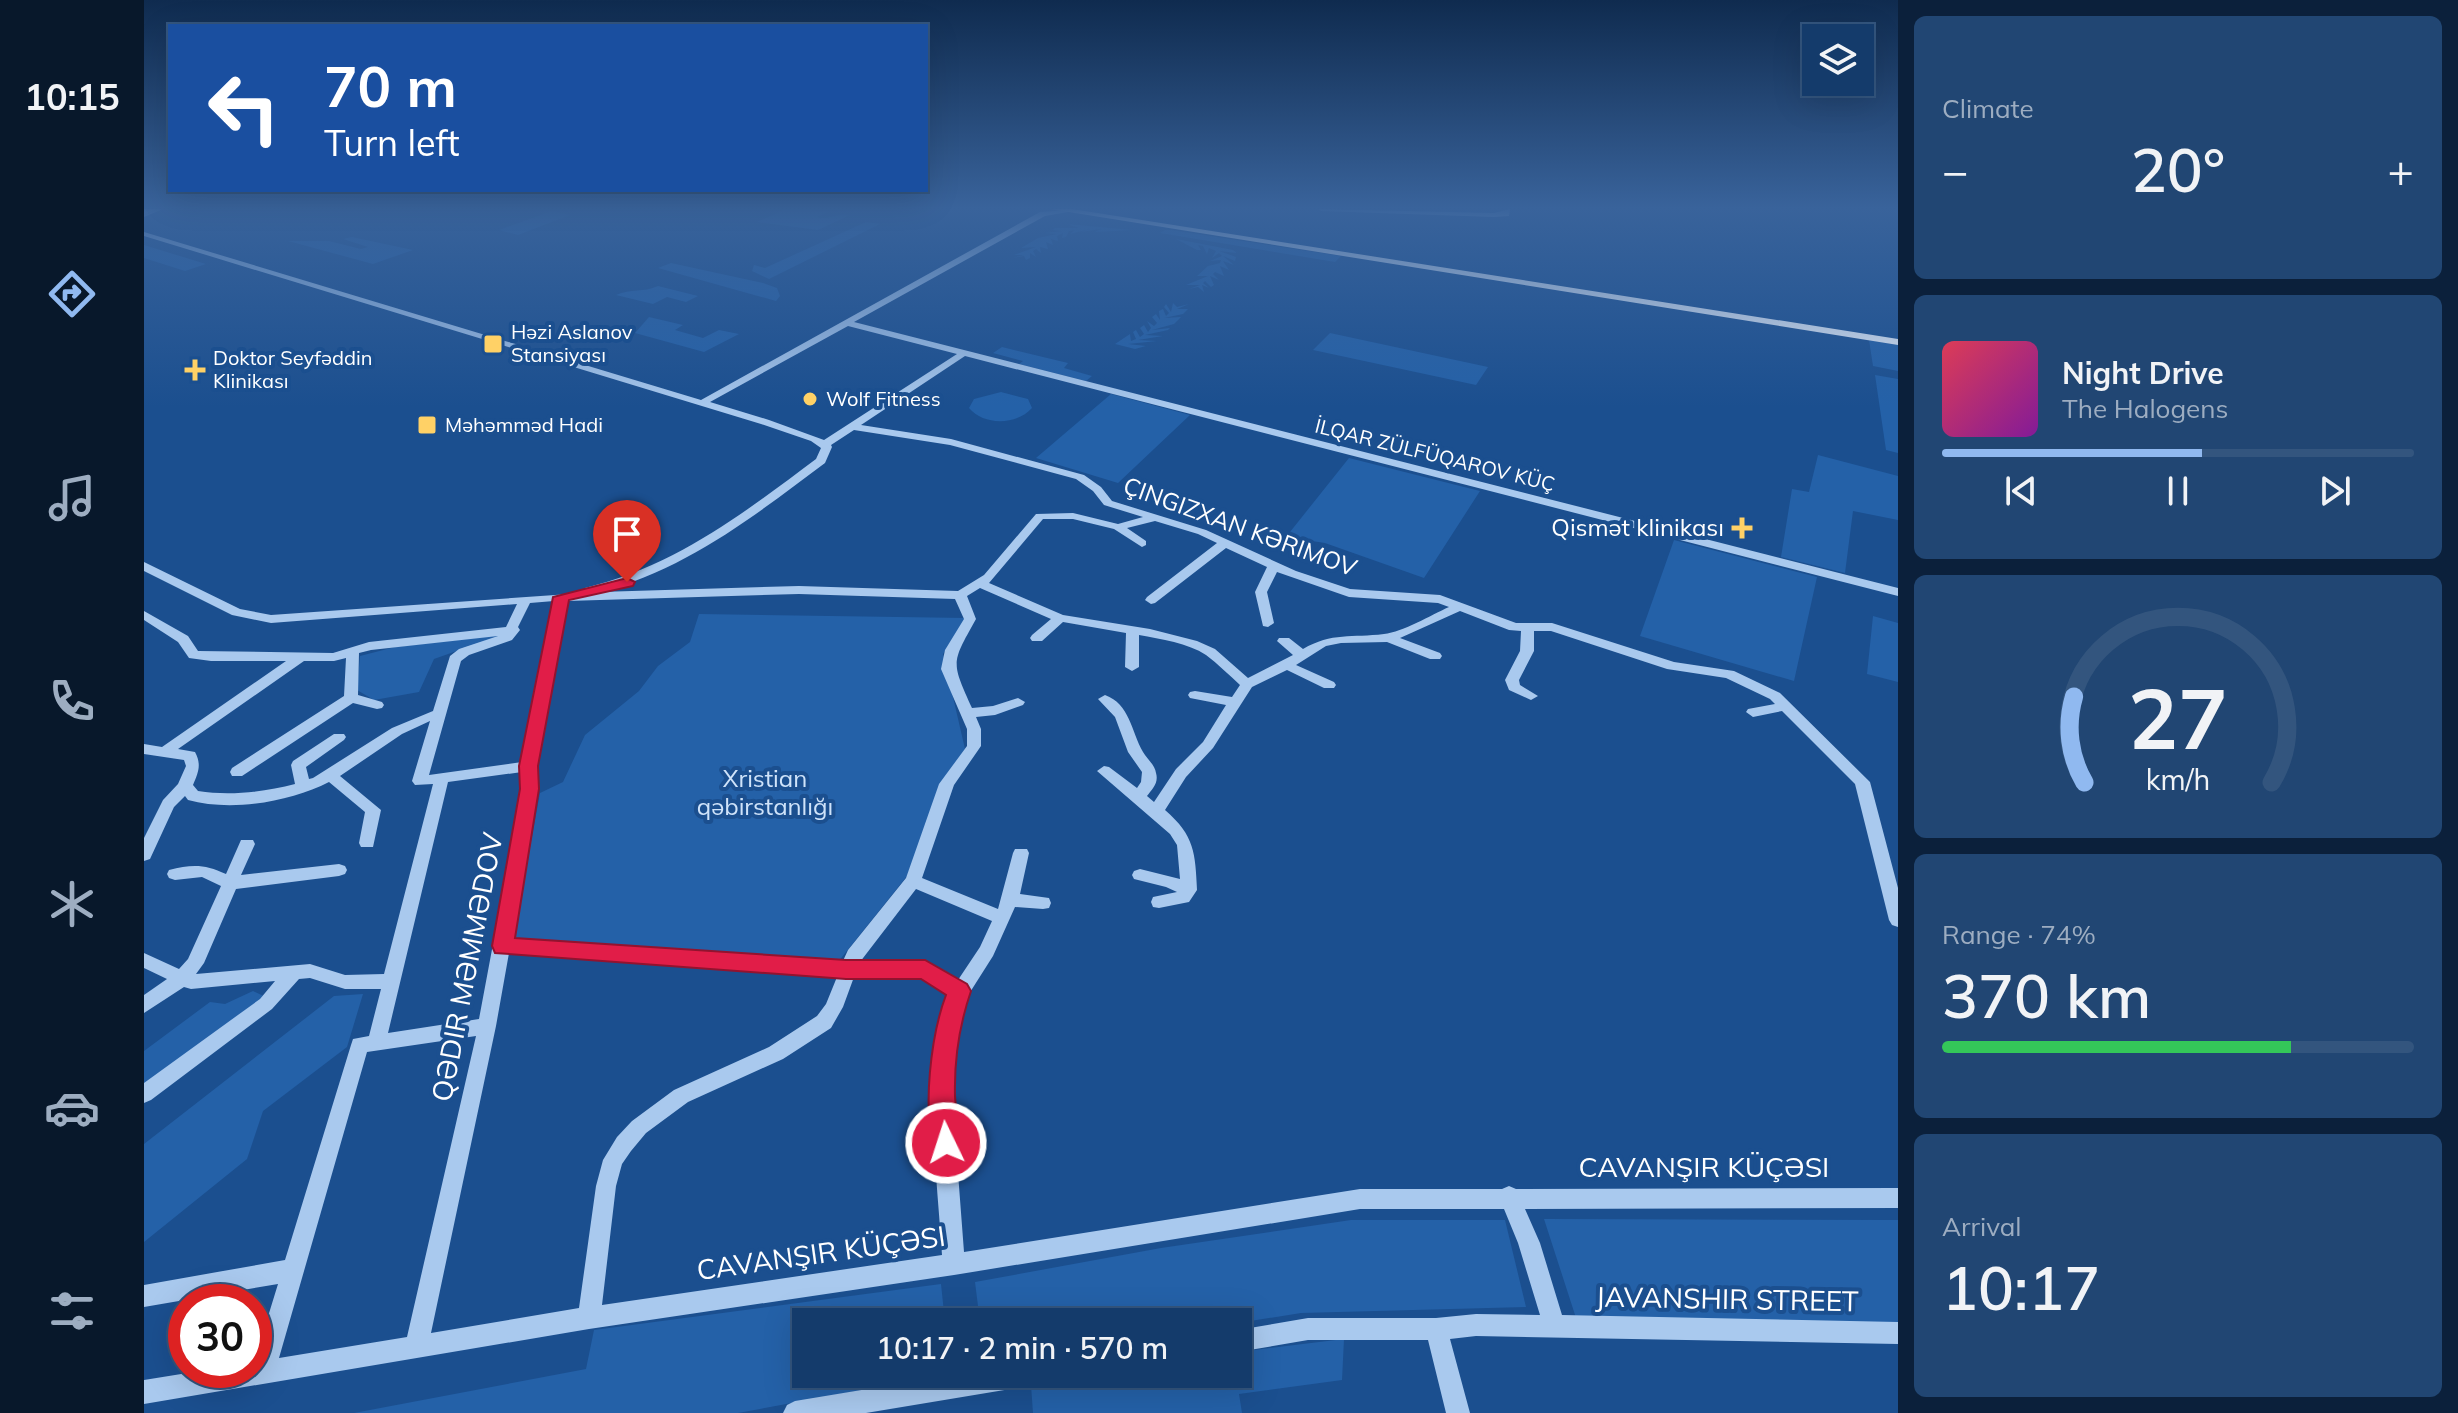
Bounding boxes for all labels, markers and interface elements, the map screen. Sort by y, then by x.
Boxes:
map controls [1802,24,1874,96]
button: layers [1802,24,1874,96]
text: 70 m [324,51,457,121]
icon: left [192,56,296,160]
text: 10:15 [24,74,120,119]
text: Climate [1942,92,2034,125]
text: Turn left [324,120,460,165]
text: 20° [2131,132,2225,207]
text: − [1942,143,1968,198]
text: + [2388,143,2414,198]
icon: directions [44,266,100,322]
place label: Həzi Aslanov Stansiyası [511,319,633,367]
marker: Həzi Aslanov Stansiyası [482,333,504,355]
place label: Doktor Seyfәddin Klinikası [213,345,373,393]
text: Night Drive [2062,354,2224,392]
marker: Doktor Seyfәddin Klinikası [184,359,206,381]
place label: Wolf Fitness [826,386,941,411]
marker: Wolf Fitness [801,390,819,408]
text: The Halogens [2062,392,2228,425]
place label: Məhəmməd Hadi [445,412,603,437]
street label: İLQAR ZÜLFÜQAROV KÜÇ [1313,413,1558,496]
marker: Məhəmməd Hadi [416,414,438,436]
icon: previous [1999,469,2043,513]
icon: pause [2156,469,2200,513]
icon: next [2313,469,2357,513]
icon: music [44,470,100,526]
street label: ÇINGIZXAN KƏRIMOV [1119,470,1362,582]
pin [593,500,661,582]
icon: arrive [605,512,649,556]
place label: Qismət klinikası [1551,512,1724,542]
marker: Qismət klinikası [1731,517,1753,539]
text: 27 [2128,664,2228,769]
icon: phone [44,673,100,729]
text: km/h [2146,761,2210,797]
park label: Xristian qəbirstanlığı [697,763,833,821]
street label: QƏDIR MƏMMƏDOV [423,829,510,1104]
icon: climate [44,876,100,932]
text: Range · 74% [1942,918,2096,951]
text: 370 km [1942,958,2151,1033]
icon: car [44,1080,100,1136]
position arrow [904,1101,988,1185]
street label: CAVANŞIR KÜÇƏSI [1579,1149,1829,1184]
text: Arrival [1942,1210,2022,1243]
street label: CAVANŞIR KÜÇƏSI [694,1218,948,1287]
text: 10:17 [1942,1250,2100,1325]
street label: JAVANSHIR STREET [1595,1279,1859,1318]
icon: filters [44,1283,100,1339]
speed limit sign: 30 [168,1284,272,1388]
text: 10:17 · 2 min · 570 m [876,1329,1168,1367]

